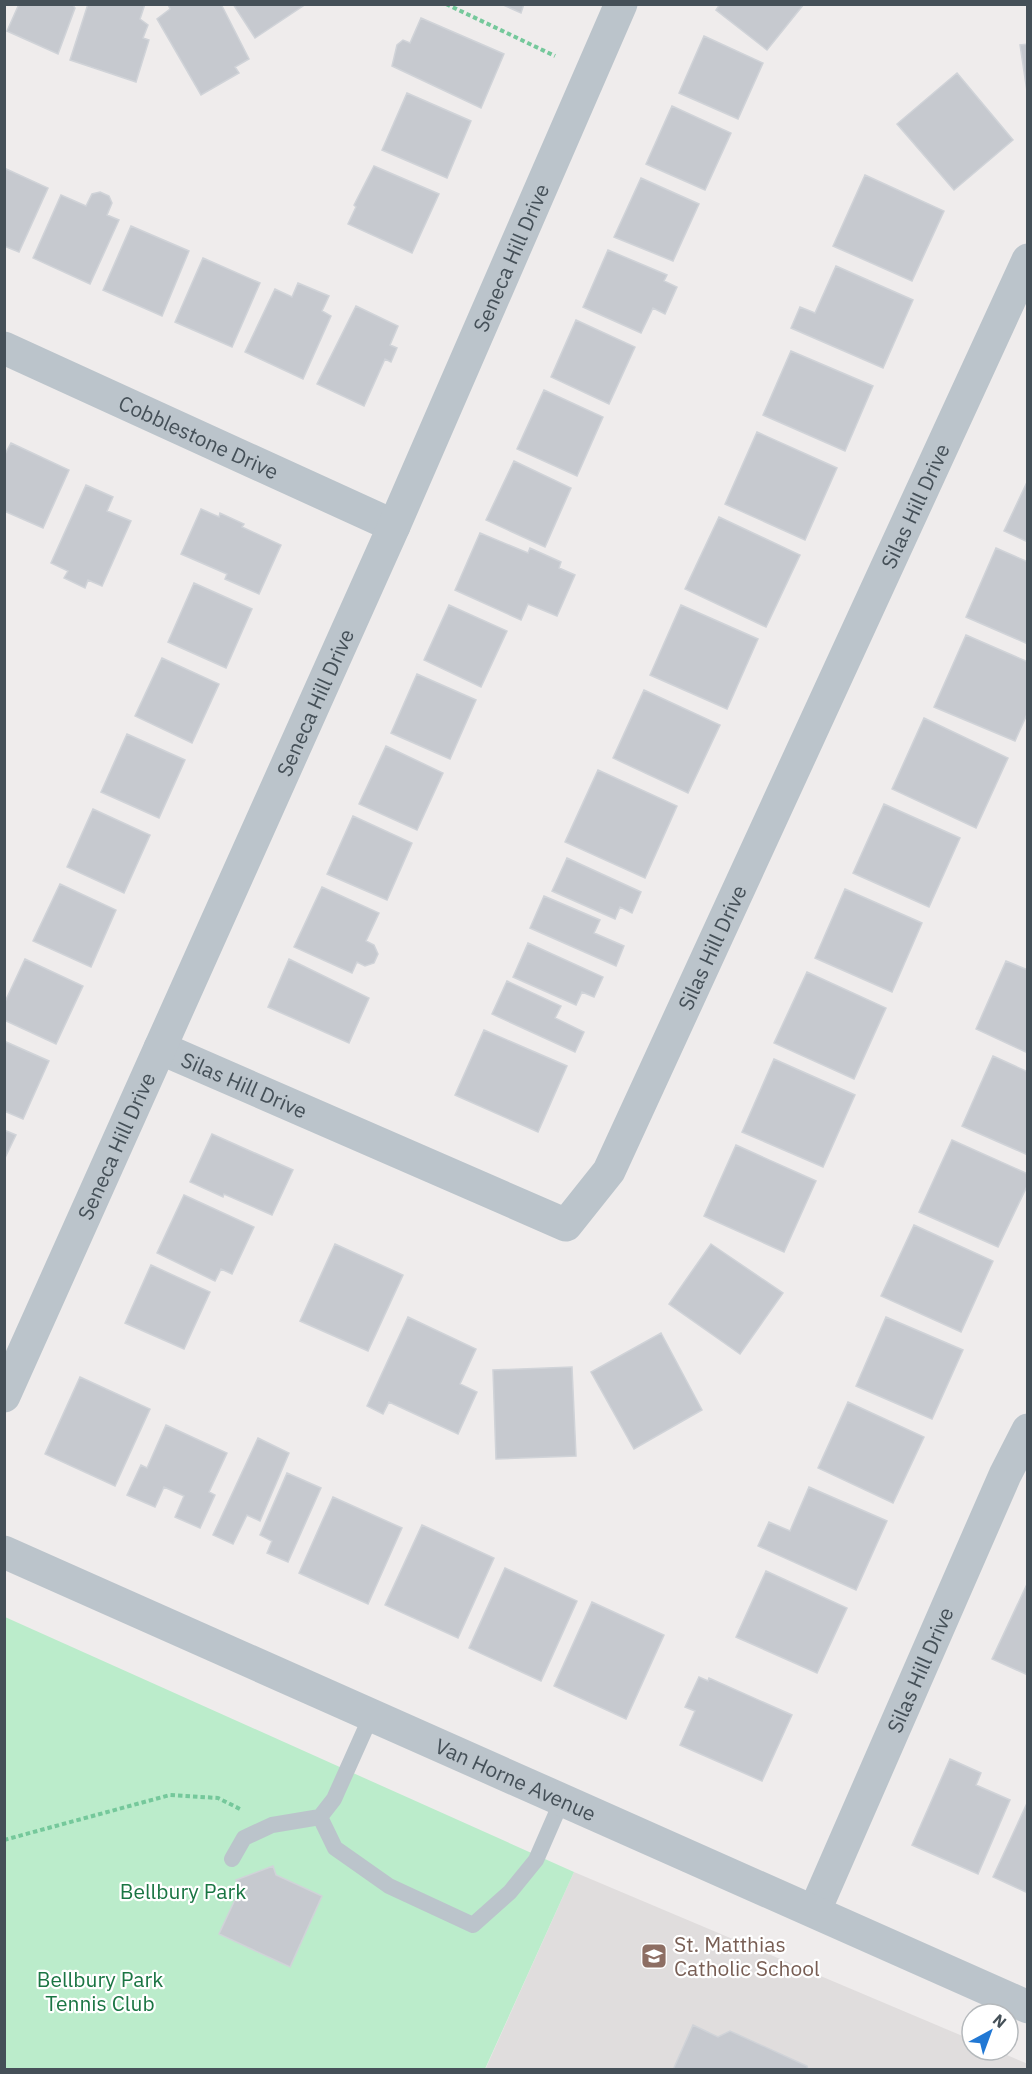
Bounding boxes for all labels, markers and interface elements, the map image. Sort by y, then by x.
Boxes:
street label: Seneca Hill Drive [466,179,555,336]
street label: Cobblestone Drive [114,388,283,485]
street label: Silas Hill Drive [874,439,956,573]
street label: Seneca Hill Drive [270,624,360,781]
street label: Silas Hill Drive [671,880,753,1015]
street label: Silas Hill Drive [177,1045,312,1125]
street label: Seneca Hill Drive [71,1068,161,1224]
street label: Silas Hill Drive [880,1603,960,1737]
street label: Van Horne Avenue [431,1731,601,1827]
park label: Bellbury Park [120,1877,246,1905]
place label: St. Matthias Catholic School [674,1930,820,1982]
school or university icon: St. Matthias Catholic School [639,1941,669,1971]
park label: Bellbury Park Tennis Club [37,1965,163,2017]
north arrow [960,2002,1020,2062]
text: N [989,2009,1011,2032]

